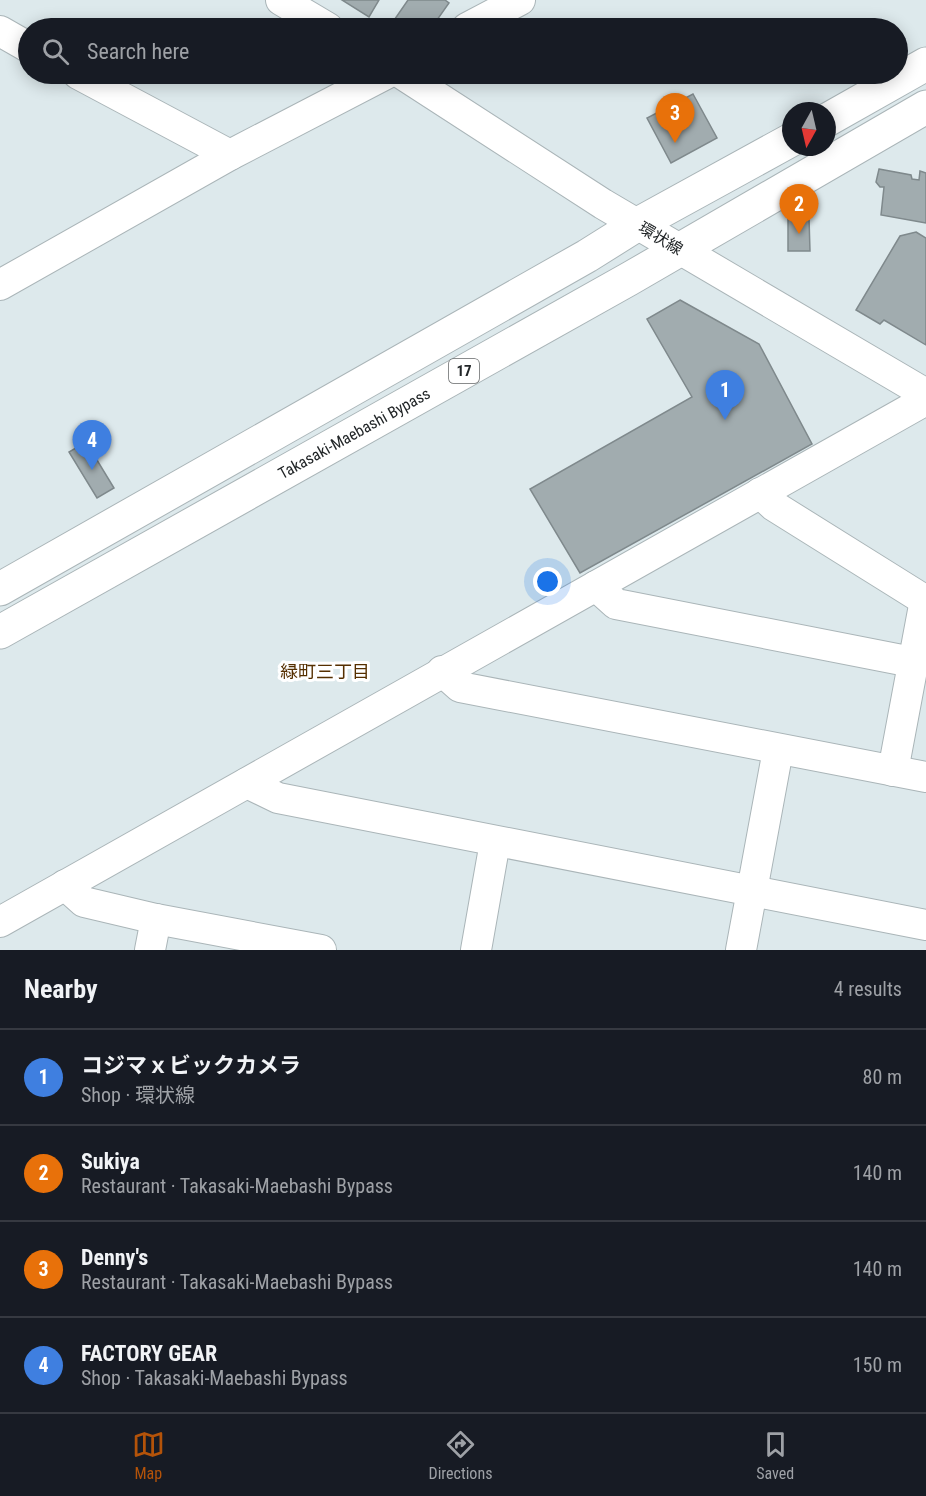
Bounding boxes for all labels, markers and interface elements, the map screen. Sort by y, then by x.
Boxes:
search box [18,18,908,84]
icon: search [39,35,72,68]
text: Search here [87,39,189,64]
pin: 3 [656,94,694,143]
north arrow [782,102,836,156]
pin: 2 [780,184,818,234]
street label: 環状線 [635,218,686,259]
road number: 17 [449,359,479,383]
pin: 1 [706,370,744,420]
street label: Takasaki-Maebashi Bypass [275,384,433,483]
pin: 4 [72,420,112,470]
your location [533,567,562,596]
district label: 緑町三丁目 [280,661,370,682]
text: Nearby [24,974,98,1004]
text: 4 results [834,977,902,1001]
text: コジマｘビックカメラ [81,1053,301,1078]
text: 1 [38,1065,49,1089]
text: 80 m [863,1065,902,1089]
text: Shop · 環状線 [81,1083,195,1107]
text: Sukiya [81,1149,140,1174]
text: 2 [38,1161,49,1185]
text: 140 m [853,1161,902,1185]
text: Restaurant · Takasaki-Maebashi Bypass [81,1174,393,1198]
text: Denny's [81,1245,148,1270]
text: 3 [38,1257,49,1281]
text: 140 m [853,1257,902,1281]
text: Restaurant · Takasaki-Maebashi Bypass [81,1270,393,1294]
text: FACTORY GEAR [81,1341,217,1366]
text: 4 [38,1353,49,1377]
text: 150 m [853,1353,902,1377]
text: Shop · Takasaki-Maebashi Bypass [81,1366,348,1390]
tab: Map [132,1428,165,1483]
tab: Directions [429,1428,492,1483]
tab: Saved [756,1428,794,1483]

